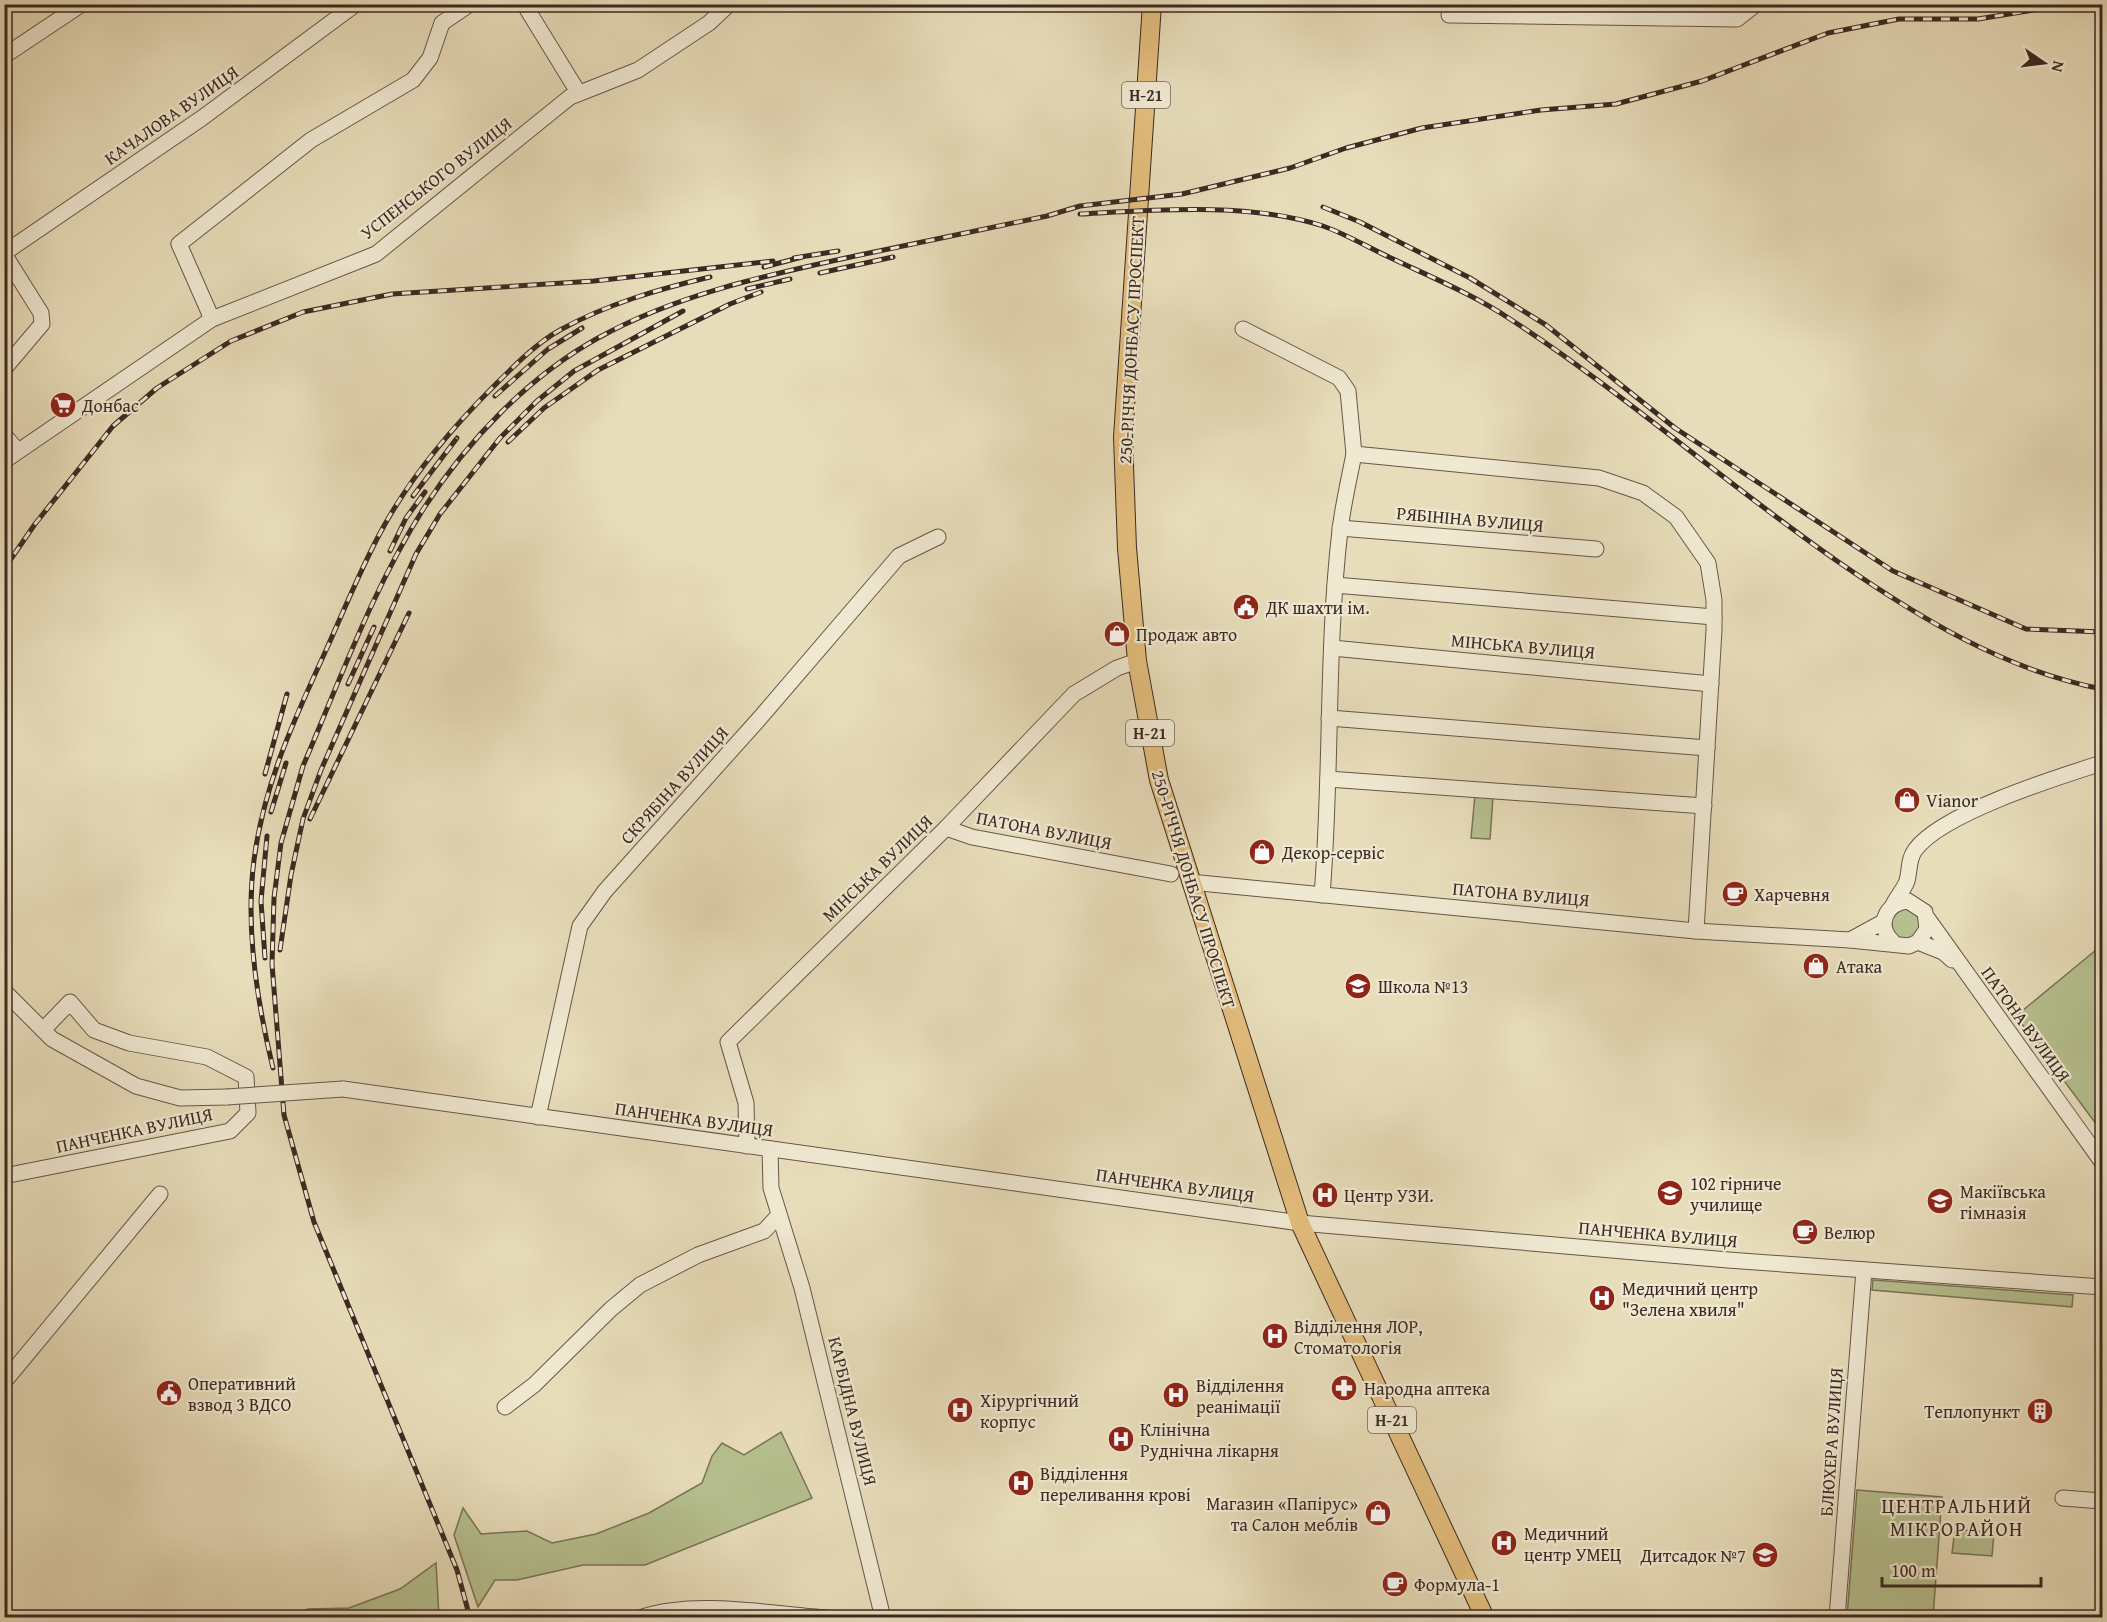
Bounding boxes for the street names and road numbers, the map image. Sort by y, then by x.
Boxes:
street label: КАЧАЛОВА ВУЛИЦЯ [98,58,244,171]
road number: Н-21 [1122,82,1170,108]
street label: УСПЕНСЬКОГО ВУЛИЦЯ [355,110,518,246]
street label: 250-РІЧЧЯ ДОНБАСУ ПРОСПЕКТ [1111,215,1151,465]
street label: РЯБІНІНА ВУЛИЦЯ [1395,499,1545,539]
street label: МІНСЬКА ВУЛИЦЯ [1450,626,1596,666]
street label: СКРЯБІНА ВУЛИЦЯ [614,720,735,850]
road number: Н-21 [1126,720,1174,746]
street label: 250-РІЧЧЯ ДОНБАСУ ПРОСПЕКТ [1145,766,1243,1012]
street label: ПАТОНА ВУЛИЦЯ [974,804,1114,856]
street label: МІНСЬКА ВУЛИЦЯ [816,808,939,928]
street label: ПАТОНА ВУЛИЦЯ [1451,875,1591,913]
street label: ПАТОНА ВУЛИЦЯ [1975,961,2078,1088]
street label: ПАНЧЕНКА ВУЛИЦЯ [613,1095,775,1144]
street label: ПАНЧЕНКА ВУЛИЦЯ [53,1100,215,1160]
street label: ПАНЧЕНКА ВУЛИЦЯ [1094,1161,1256,1210]
street label: ПАНЧЕНКА ВУЛИЦЯ [1577,1214,1739,1254]
street label: КАРБІДНА ВУЛИЦЯ [821,1334,885,1489]
street label: БЛЮХЕРА ВУЛИЦЯ [1812,1366,1850,1517]
road number: Н-21 [1368,1407,1416,1433]

